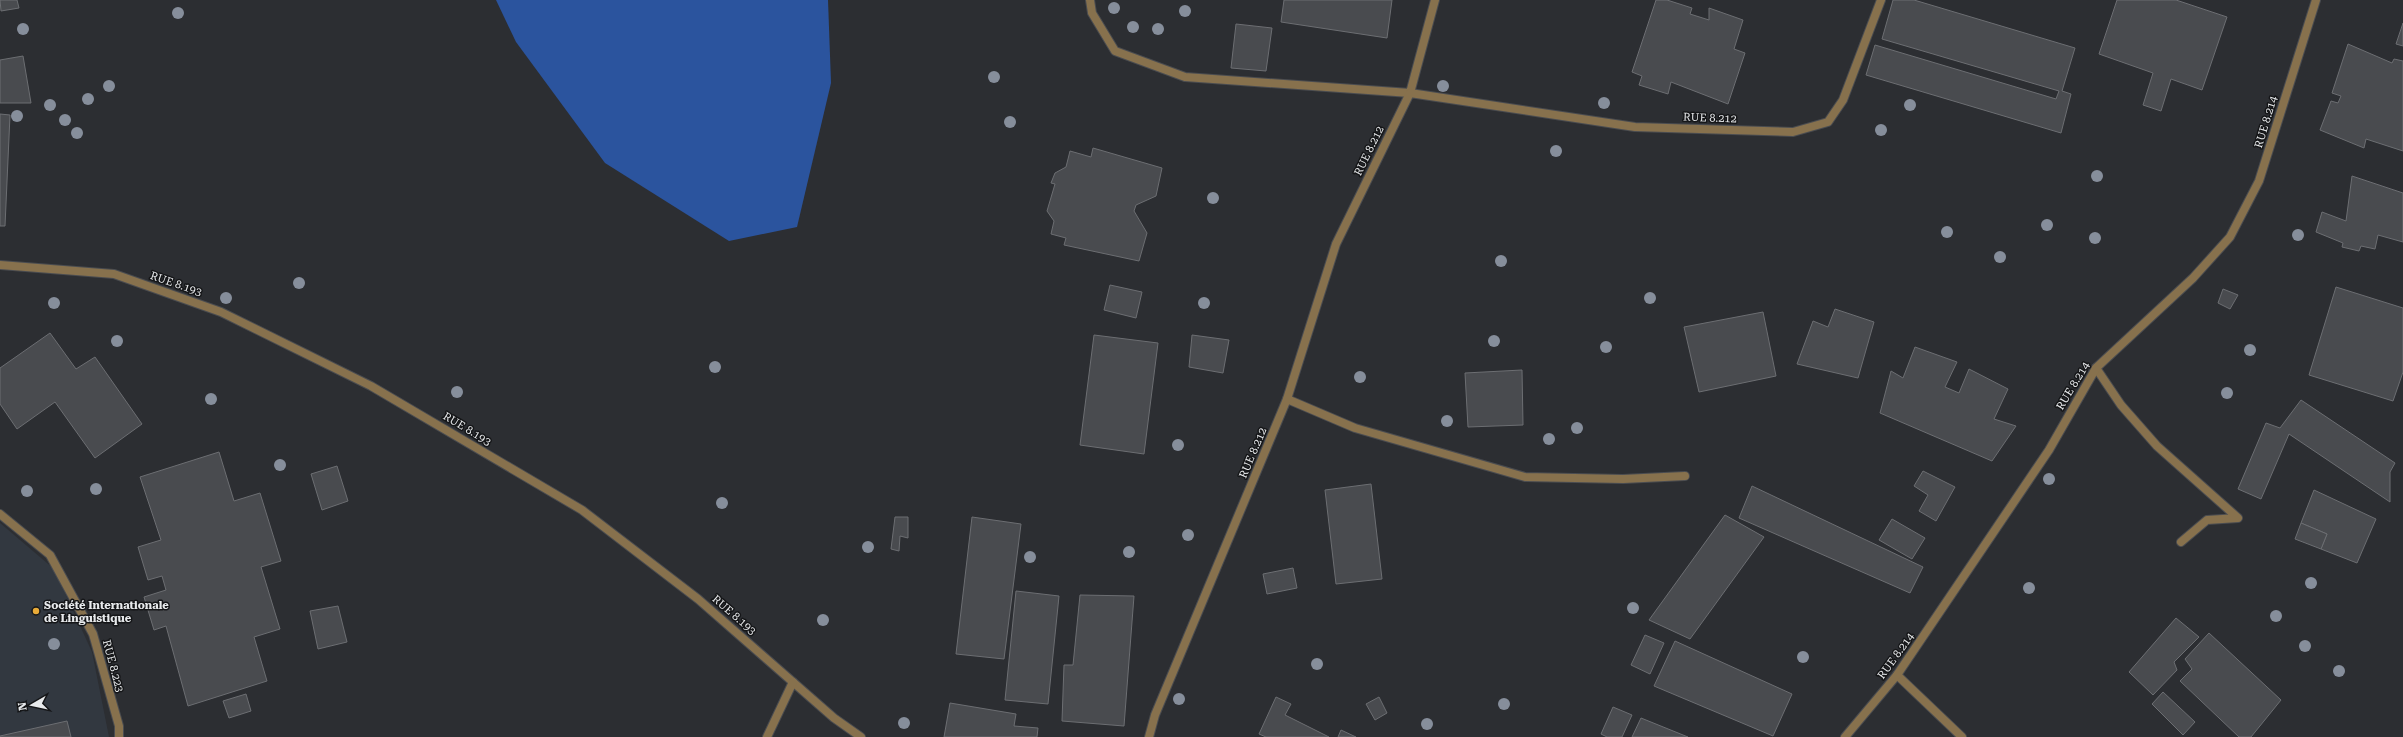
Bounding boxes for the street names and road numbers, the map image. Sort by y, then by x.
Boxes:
street label: RUE 8.214 [2252,94,2280,150]
street label: RUE 8.212 [1683,111,1737,125]
street label: RUE 8.212 [1351,124,1387,178]
street label: RUE 8.193 [149,269,203,299]
street label: RUE 8.214 [2054,359,2093,412]
street label: RUE 8.193 [441,410,493,448]
street label: RUE 8.212 [1237,426,1269,480]
street label: RUE 8.193 [710,593,758,637]
street label: RUE 8.214 [1875,630,1918,682]
street label: RUE 8.223 [100,638,126,694]

